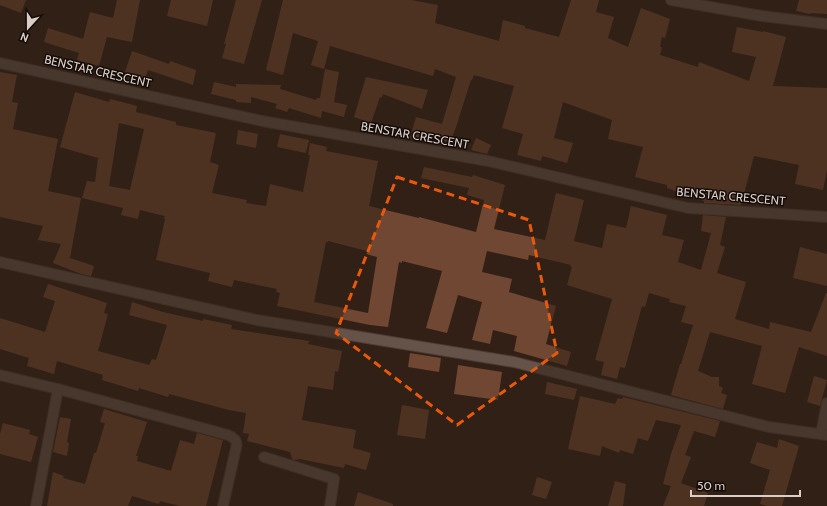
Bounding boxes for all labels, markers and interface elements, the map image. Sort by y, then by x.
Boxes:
north arrow [8,8,48,48]
text: N [18,29,31,45]
street label: BENSTAR CRESCENT [43,51,154,91]
street label: BENSTAR CRESCENT [360,118,471,152]
street label: BENSTAR CRESCENT [676,184,787,208]
scale bar [691,472,800,498]
text: 50 m [697,478,725,493]

